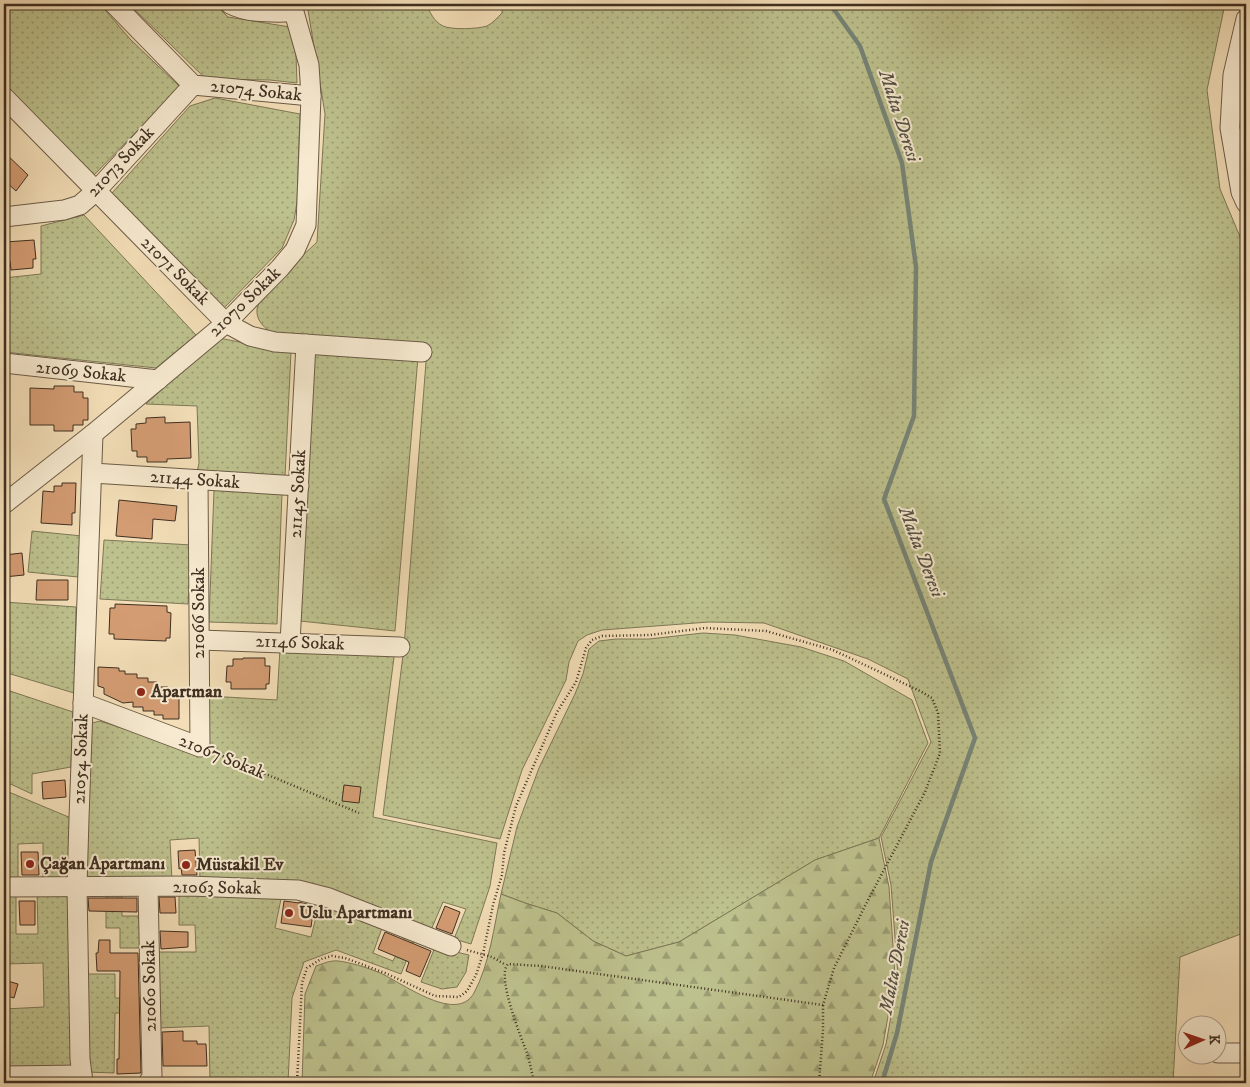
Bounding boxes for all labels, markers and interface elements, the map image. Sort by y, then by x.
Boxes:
water label: Malta Deresi [873,65,925,166]
street label: 21074 Sokak [209,75,303,107]
street label: 21073 Sokak [83,122,159,202]
street label: 21071 Sokak [136,232,214,310]
street label: 21070 Sokak [204,262,286,342]
street label: 21069 Sokak [35,356,127,388]
street label: 21145 Sokak [285,449,311,539]
street label: 21144 Sokak [149,466,241,494]
water label: Malta Deresi [892,502,949,602]
street label: 21066 Sokak [188,567,210,659]
street label: 21146 Sokak [255,630,345,656]
place label: Apartman [150,681,223,703]
marker: Apartman [135,686,147,698]
street label: 21054 Sokak [68,713,94,805]
street label: 21067 Sokak [176,730,269,784]
place label: Çağan Apartmanı [40,853,165,875]
place label: Müstakil Ev [196,854,285,876]
marker: Çağan Apartmanı [24,858,36,870]
marker: Müstakil Ev [180,859,192,871]
street label: 21063 Sokak [172,876,262,900]
place label: Uslu Apartmanı [299,902,413,924]
marker: Uslu Apartmanı [283,907,295,919]
water label: Malta Deresi [874,917,916,1018]
street label: 21060 Sokak [138,940,162,1032]
north arrow [1178,1014,1228,1064]
text: K [1205,1034,1223,1046]

